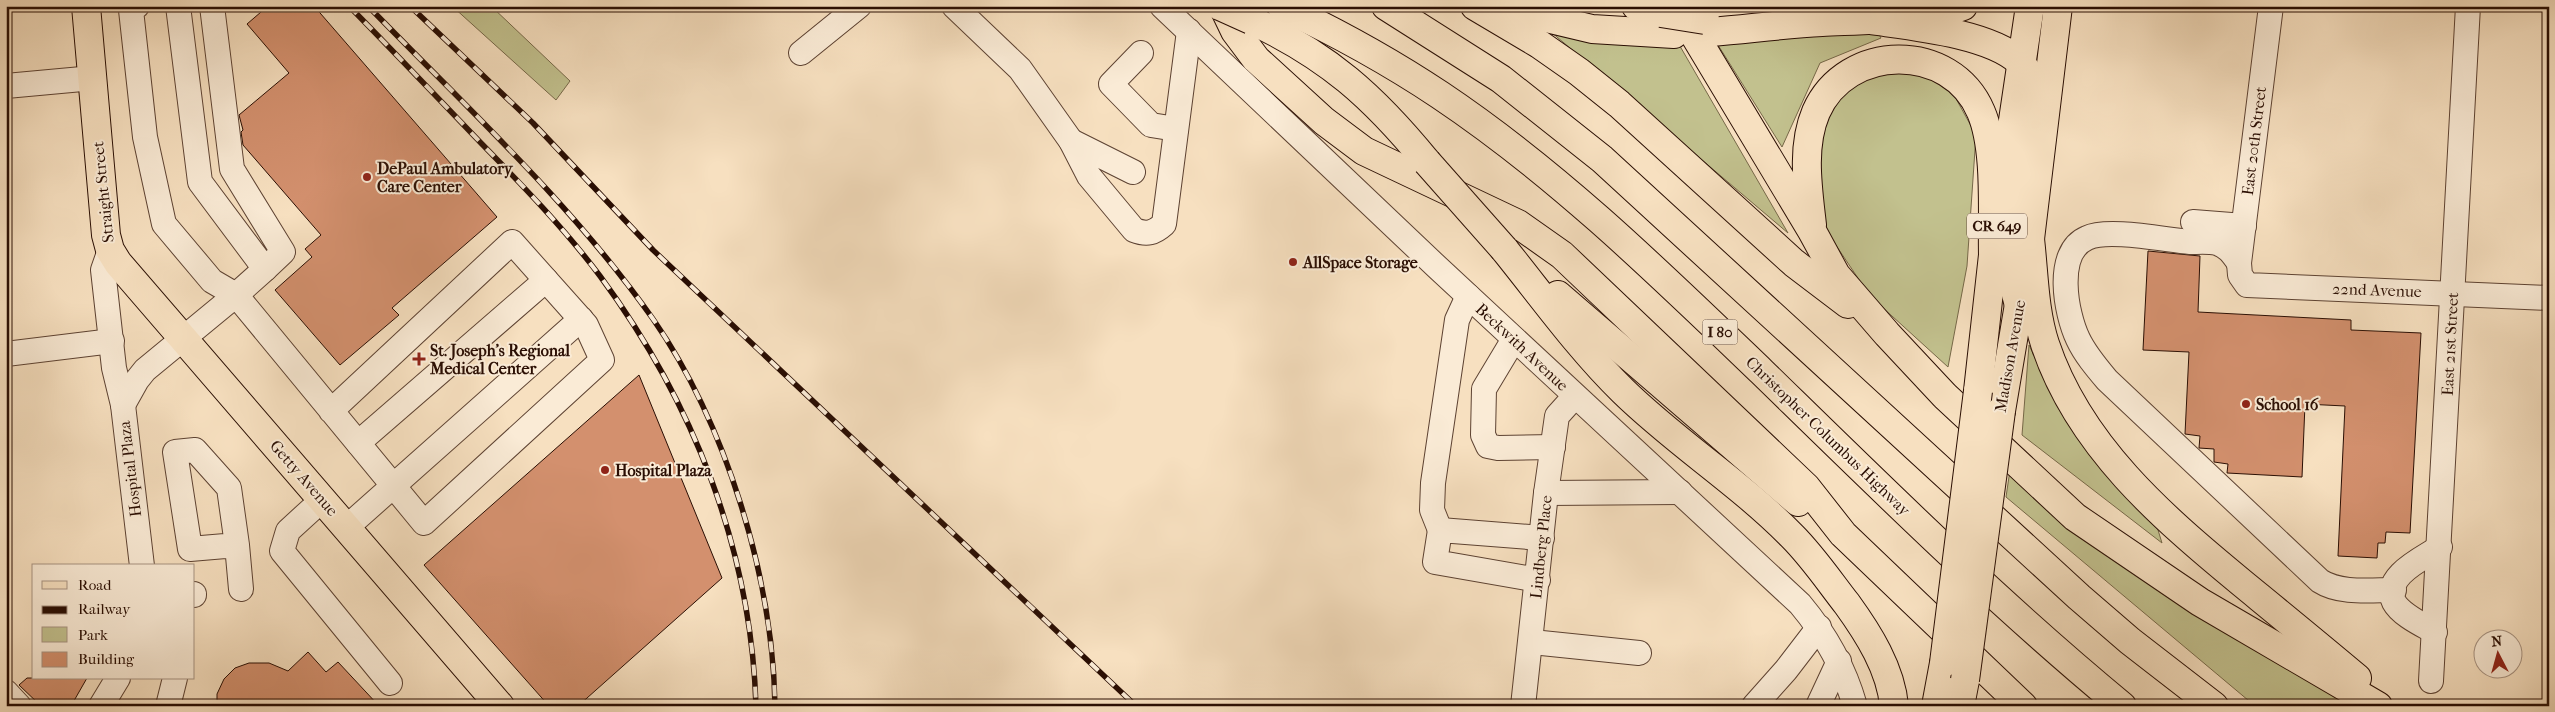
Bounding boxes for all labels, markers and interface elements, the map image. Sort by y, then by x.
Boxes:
street label: East 20th Street [2238,85,2270,197]
street label: Straight Street [88,140,118,244]
place label: DePaul Ambulatory Care Center [377,159,514,196]
marker: DePaul Ambulatory Care Center [361,171,373,183]
road number: CR 649 [1967,214,2027,238]
place label: AllSpace Storage [1302,253,1418,273]
marker: AllSpace Storage [1287,256,1299,268]
street label: 22nd Avenue [2332,279,2422,301]
street label: East 21st Street [2438,292,2462,396]
street label: Madison Avenue [1991,298,2029,414]
street label: Beckwith Avenue [1472,299,1572,395]
road number: I 80 [1702,320,1738,344]
place label: St. Joseph’s Regional Medical Center [429,341,570,378]
marker: St. Joseph’s Regional Medical Center [412,352,426,366]
street label: Christopher Columbus Highway [1742,353,1914,520]
place label: School 16 [2256,395,2319,414]
marker: School 16 [2240,398,2252,410]
street label: Hospital Plaza [115,419,145,518]
street label: Getty Avenue [266,436,342,520]
place label: Hospital Plaza [615,461,712,481]
marker: Hospital Plaza [599,464,611,476]
street label: Lindberg Place [1526,494,1556,600]
legend [32,564,195,680]
text: Road [78,576,112,594]
text: Railway [78,600,131,618]
text: Park [78,626,108,644]
north arrow [2472,630,2522,680]
text: N [2491,633,2503,651]
text: Building [78,650,135,668]

